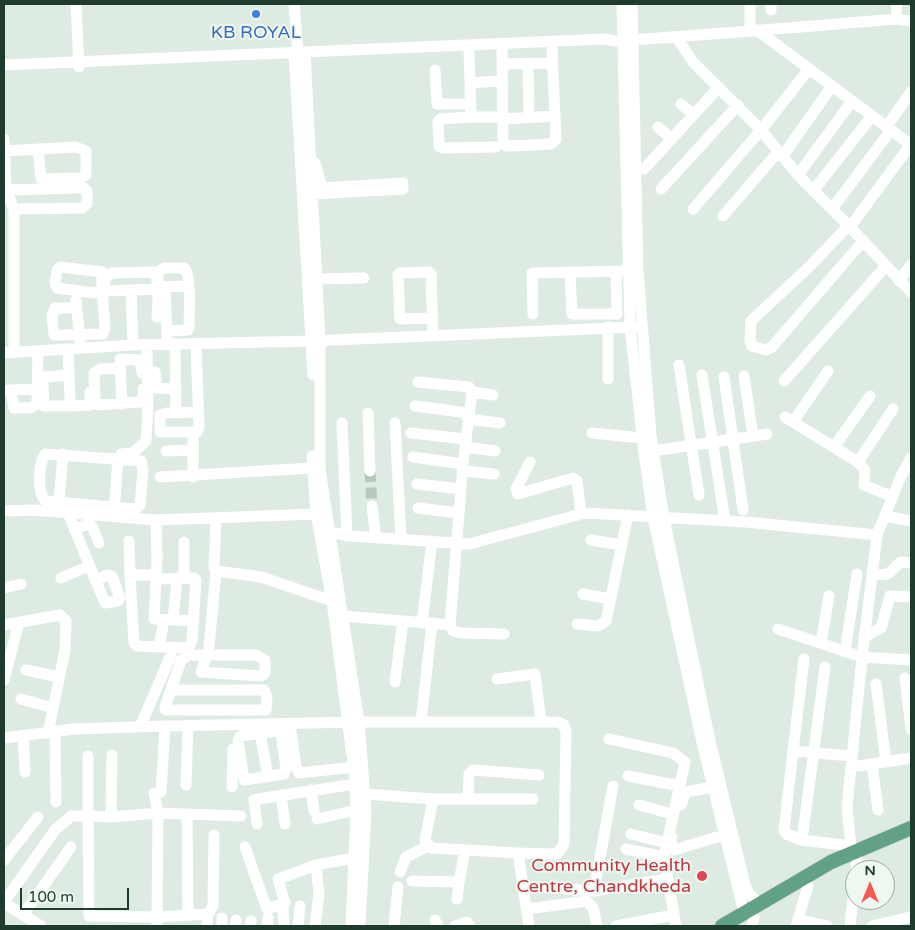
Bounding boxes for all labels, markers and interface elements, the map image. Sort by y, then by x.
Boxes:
marker: KB ROYAL [250,8,262,20]
place label: KB ROYAL [211,22,301,44]
place label: Community Health Centre, Chandkheda [516,855,691,898]
north arrow [845,860,895,910]
text: N [864,862,876,879]
marker: Community Health Centre, Chandkheda [695,869,709,883]
scale bar [22,878,131,910]
text: 100 m [28,888,74,906]

